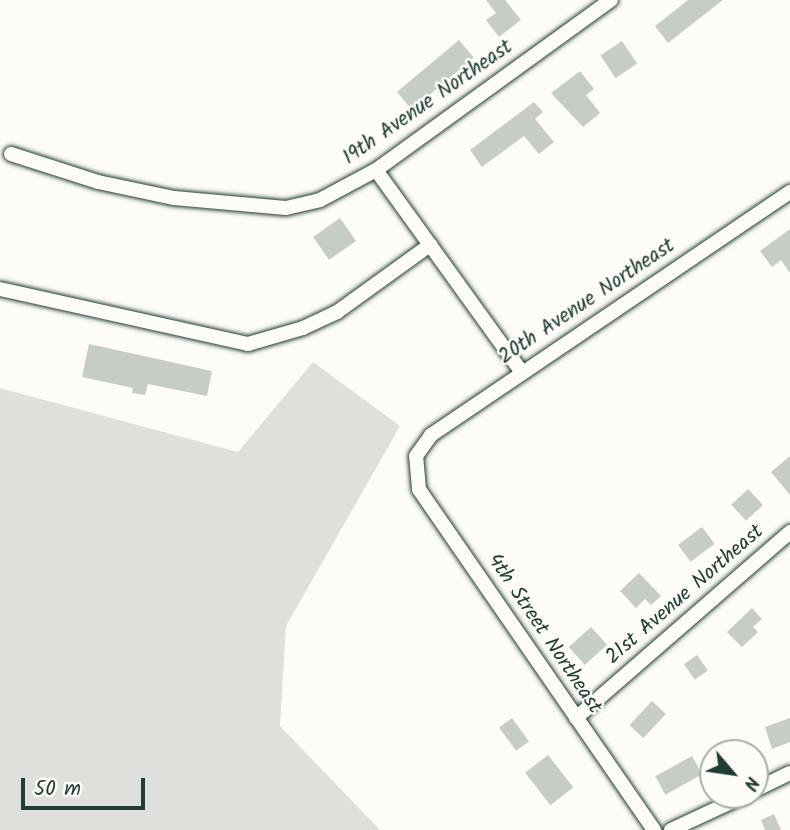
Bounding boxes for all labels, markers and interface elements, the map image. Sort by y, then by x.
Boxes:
street label: 19th Avenue Northeast [338,35,518,171]
street label: 20th Avenue Northeast [494,234,680,370]
street label: 21st Avenue Northeast [601,520,769,670]
street label: 4th Street Northeast [481,549,607,719]
north arrow [699,739,769,809]
scale bar [24,764,149,808]
text: N [735,771,767,796]
text: 50 m [34,773,81,806]

